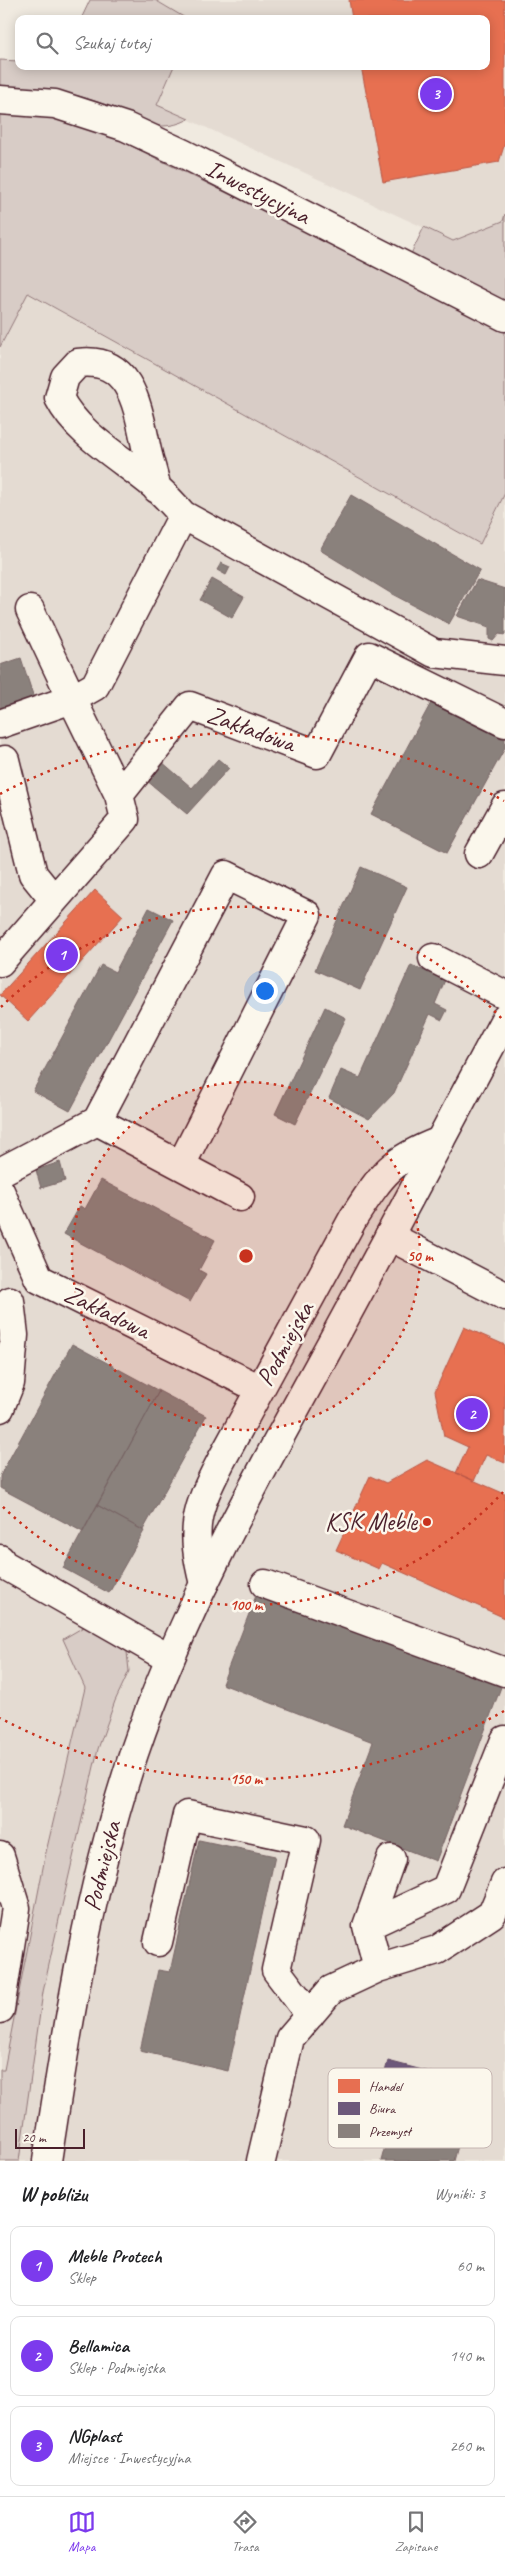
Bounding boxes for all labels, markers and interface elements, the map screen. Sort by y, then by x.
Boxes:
search box [15,15,490,70]
icon: search [33,29,61,57]
text: Szukaj tutaj [73,31,150,55]
pin: 3 [420,75,452,113]
street label: Inwestycyjna [201,152,317,233]
street label: Zakładowa [203,698,302,761]
pin: 1 [46,936,78,974]
your location [252,978,278,1004]
centre of rings [237,1247,255,1265]
text: 50 m [407,1247,434,1266]
street label: Zakładowa [59,1278,157,1348]
street label: Podmiejska [249,1295,322,1392]
pin: 2 [456,1395,488,1433]
place label: KSK Meble [325,1506,419,1538]
marker: KSK Meble [421,1516,433,1528]
text: 100 m [230,1596,264,1615]
text: 150 m [230,1770,264,1789]
street label: Podmiejska [75,1816,129,1914]
legend [328,2068,492,2148]
text: Handel [369,2078,404,2095]
text: Biura [369,2100,396,2117]
text: Przemysł [369,2123,413,2140]
scale bar [15,2126,85,2149]
text: 20 m [22,2129,46,2146]
text: W pobliżu [20,2181,87,2207]
text: Wyniki: 3 [434,2184,485,2204]
text: Meble Protech [68,2244,162,2268]
text: 1 [33,2256,41,2276]
text: 60 m [457,2256,484,2276]
text: Sklep [68,2268,96,2288]
text: Bellamica [68,2334,129,2358]
text: 2 [33,2346,41,2366]
text: 140 m [450,2346,484,2366]
text: Sklep · Podmiejska [68,2358,165,2378]
text: NGplast [68,2424,121,2448]
text: 3 [33,2436,41,2456]
text: 260 m [450,2436,484,2456]
text: Miejsce · Inwestycyjna [68,2448,191,2468]
tab: Mapa [68,2508,96,2555]
tab: Trasa [231,2508,259,2555]
tab: Zapisane [395,2508,437,2555]

